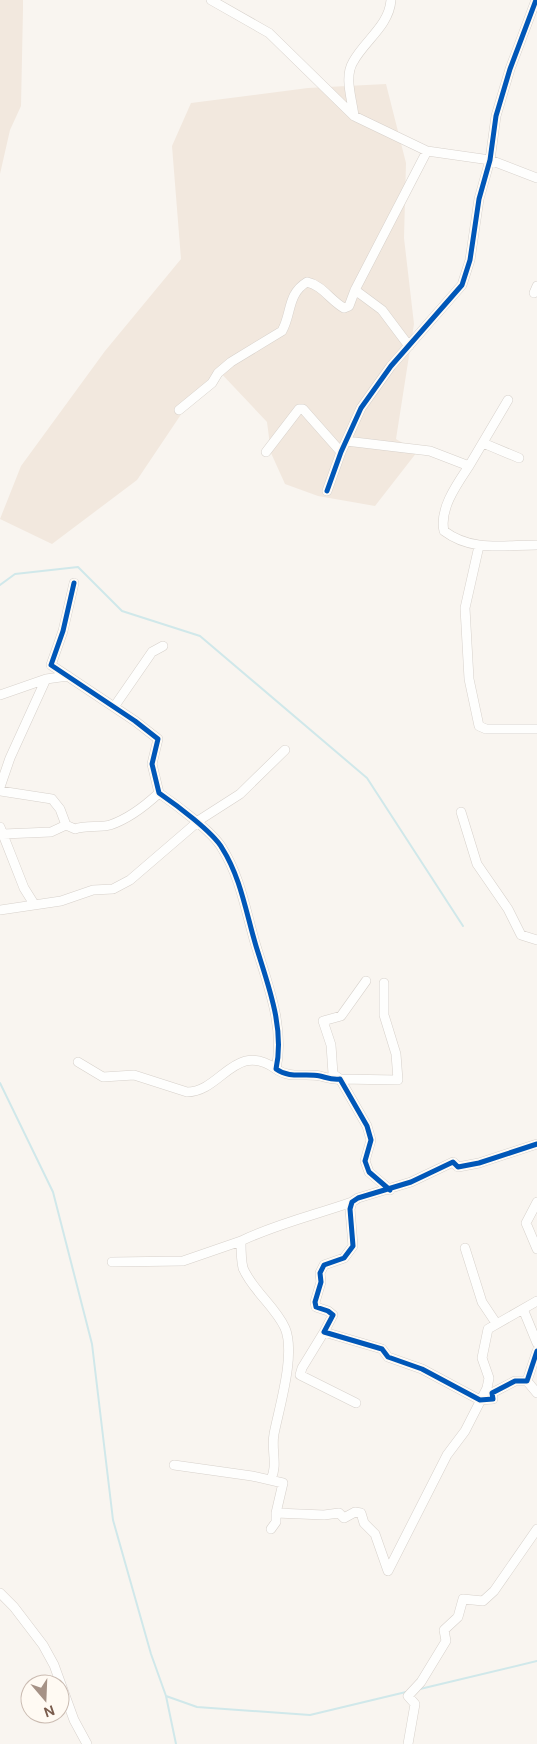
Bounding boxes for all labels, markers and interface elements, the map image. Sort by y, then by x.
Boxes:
north arrow [20,1674,70,1724]
text: N [41,1701,57,1721]

